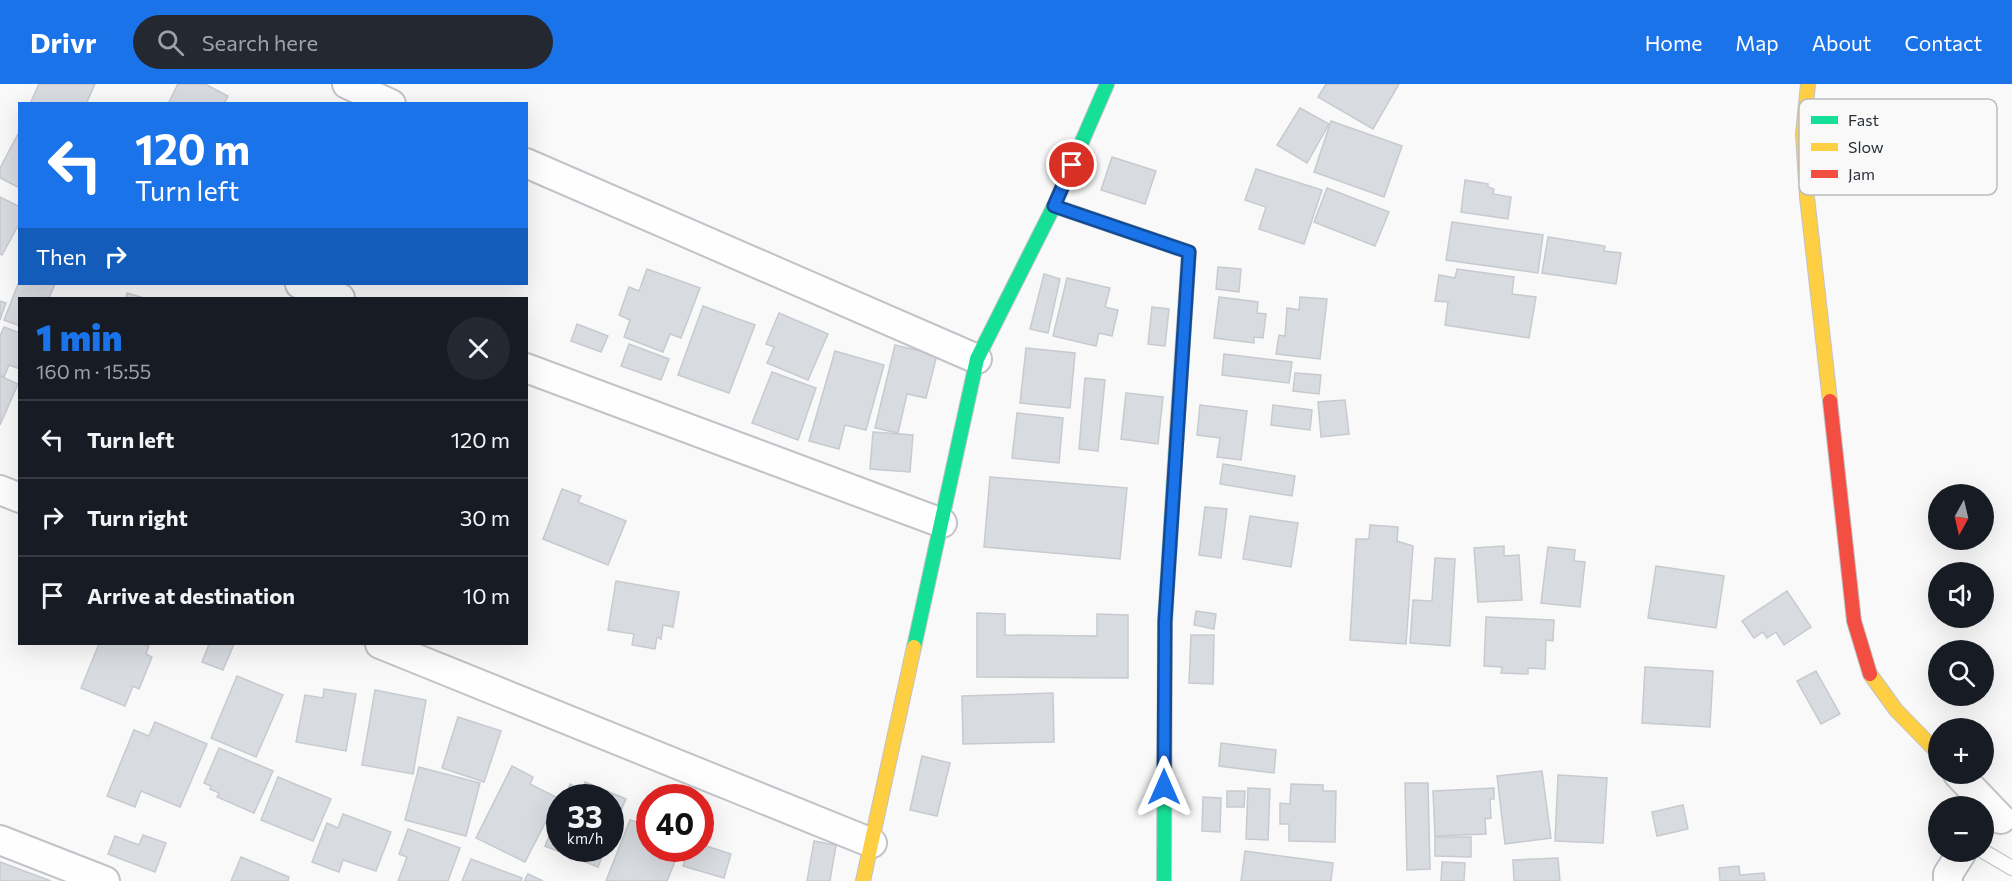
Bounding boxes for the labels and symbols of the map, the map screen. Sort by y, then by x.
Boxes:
legend [1799,99,1997,195]
text: Fast [1848,110,1879,129]
text: Slow [1848,137,1884,156]
pin [1046,139,1097,190]
text: Jam [1848,164,1875,183]
north arrow [1928,484,1994,550]
position arrow [1132,755,1196,819]
speed limit sign: 40 [636,784,714,862]

